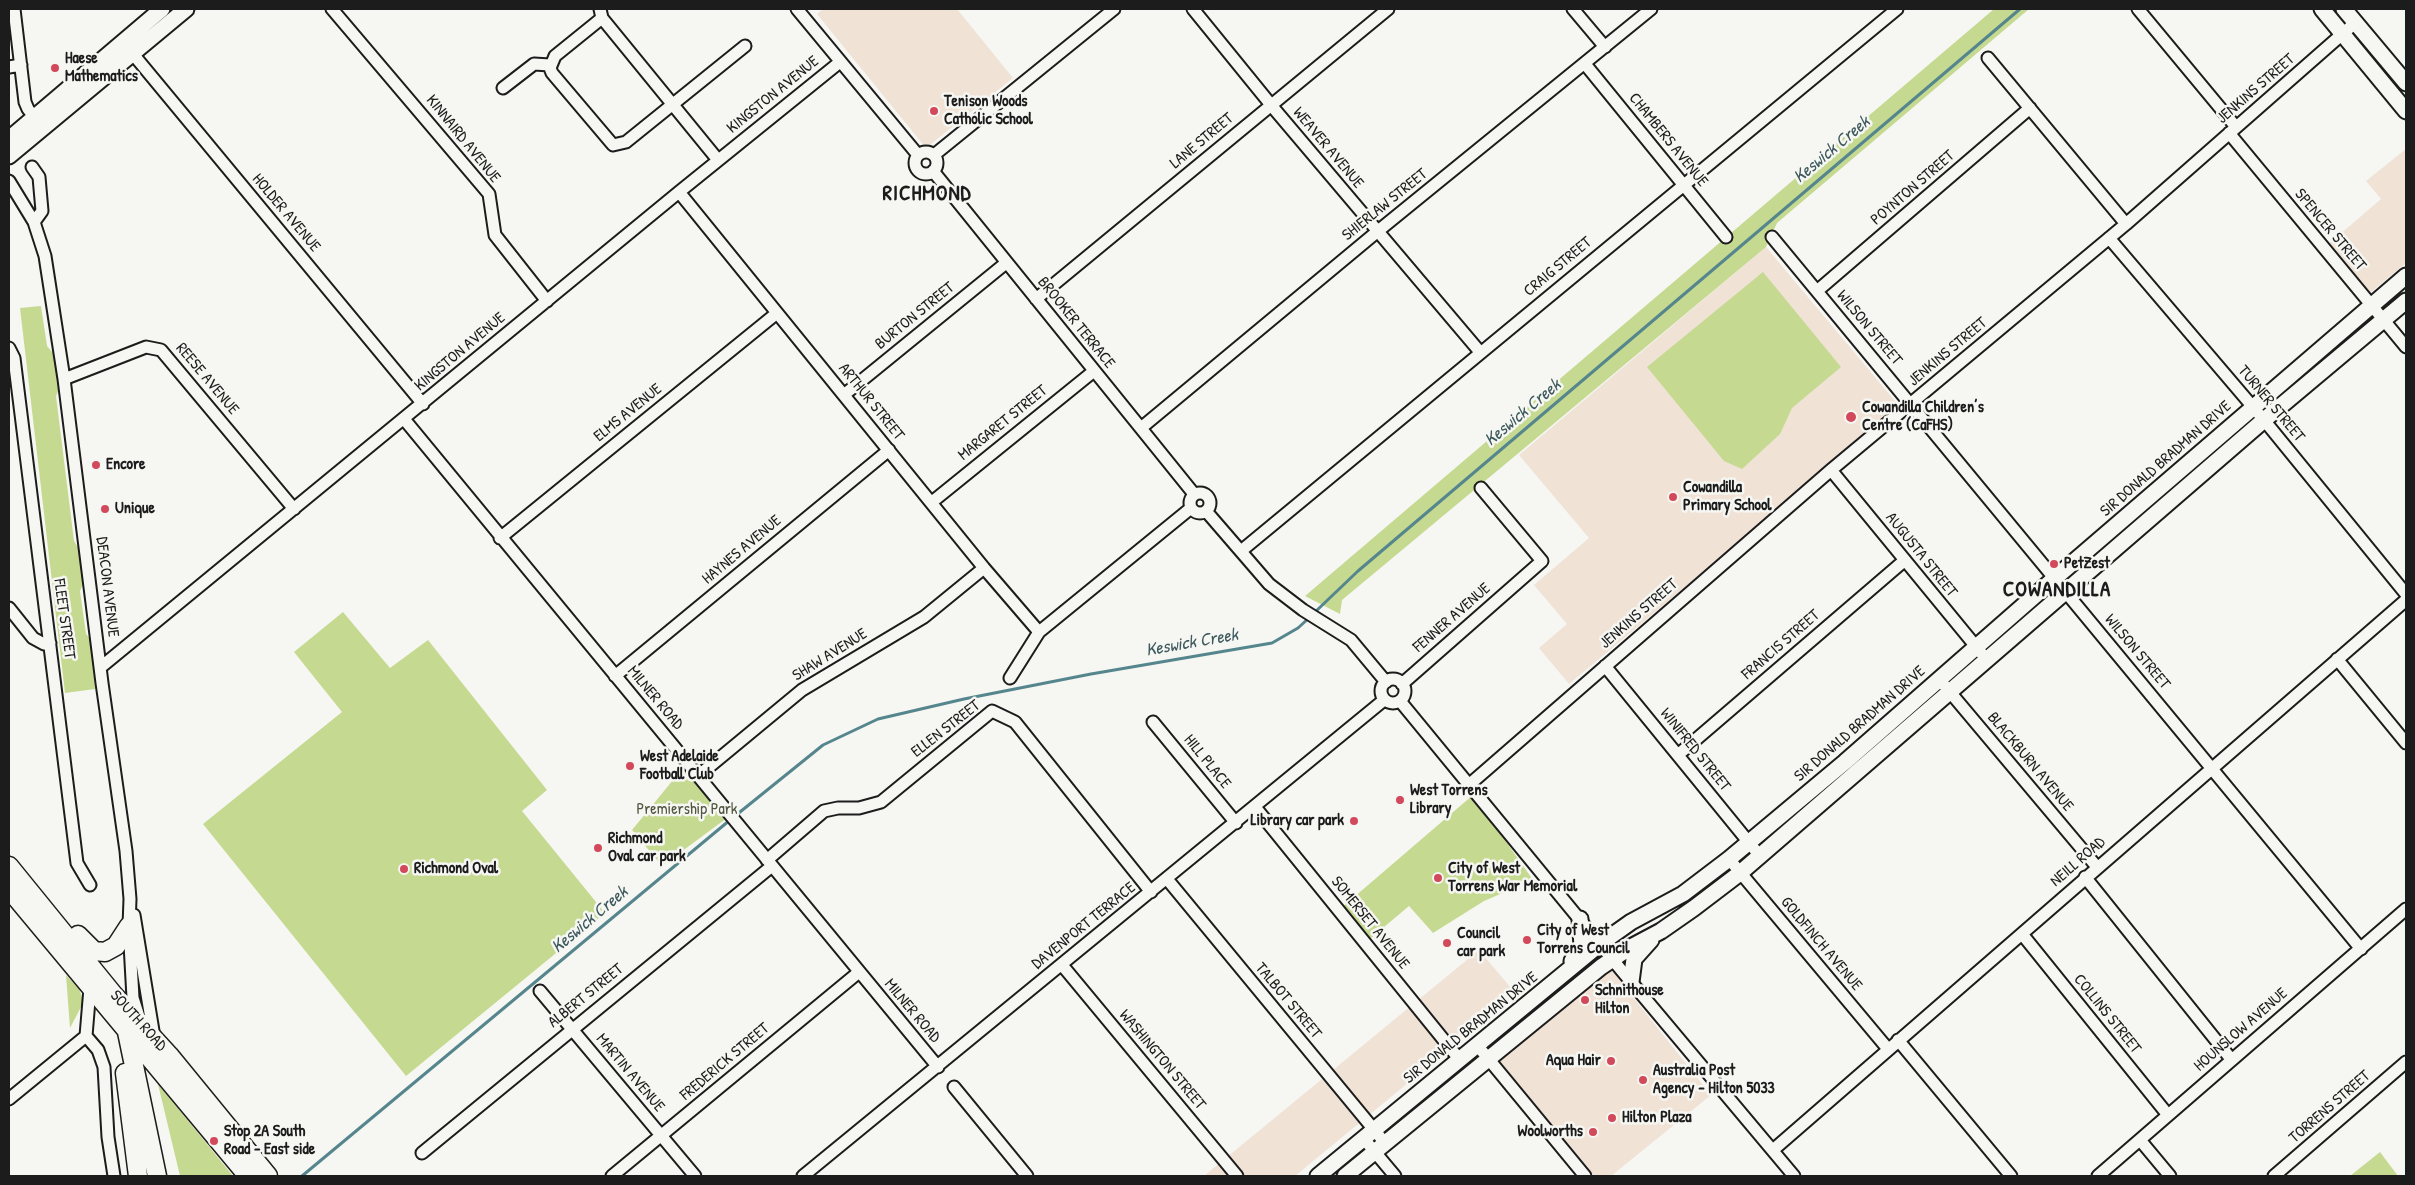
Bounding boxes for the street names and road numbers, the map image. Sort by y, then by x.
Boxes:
street label: JENKINS STREET [2213,50,2299,128]
street label: KINGSTON AVENUE [723,52,823,138]
street label: CHAMBERS AVENUE [1624,89,1712,191]
street label: KINNAIRD AVENUE [422,91,504,187]
street label: WEAVER AVENUE [1289,104,1367,192]
street label: LANE STREET [1166,109,1238,173]
street label: POYNTON STREET [1867,146,1959,230]
street label: SHIERLAW STREET [1339,165,1431,245]
street label: HOLDER AVENUE [248,170,324,256]
street label: SPENCER STREET [2290,185,2370,275]
street label: CRAIG STREET [1520,233,1596,301]
street label: BROOKER TERRACE [1033,273,1119,373]
street label: BURTON STREET [871,278,959,354]
street label: WILSON STREET [1832,287,1906,369]
street label: KINGSTON AVENUE [411,308,509,396]
street label: JENKINS STREET [1905,314,1991,390]
street label: REESE AVENUE [171,339,243,419]
street label: ARTHUR STREET [834,360,908,444]
street label: TURNER STREET [2233,362,2309,446]
street label: ELMS AVENUE [590,380,666,446]
street label: MARGARET STREET [954,381,1052,465]
street label: SIR DONALD BRADMAN DRIVE [2097,397,2235,521]
street label: AUGUSTA STREET [1881,509,1961,601]
street label: HAYNES AVENUE [699,511,785,589]
street label: DEACON AVENUE [91,536,123,638]
street label: JENKINS STREET [1596,575,1682,653]
street label: FLEET STREET [49,578,79,660]
street label: FENNER AVENUE [1409,579,1495,657]
street label: FRANCIS STREET [1738,606,1824,684]
street label: WILSON STREET [2100,611,2174,693]
street label: SHAW AVENUE [789,624,871,686]
street label: MILNER ROAD [623,662,687,734]
street label: SIR DONALD BRADMAN DRIVE [1791,662,1929,786]
street label: ELLEN STREET [908,696,984,762]
street label: WINIFRED STREET [1656,705,1734,795]
street label: BLACKBURN AVENUE [1983,708,2077,816]
street label: HILL PLACE [1179,731,1235,793]
street label: NEILL ROAD [2047,833,2109,891]
street label: SOMERSET AVENUE [1327,873,1413,973]
street label: DAVENPORT TERRACE [1028,878,1140,974]
street label: GOLDFINCH AVENUE [1776,893,1866,995]
street label: TALBOT STREET [1251,959,1325,1043]
street label: ALBERT STREET [545,960,627,1032]
street label: SIR DONALD BRADMAN DRIVE [1400,968,1542,1088]
street label: COLLINS STREET [2069,970,2145,1058]
street label: MILNER ROAD [880,975,944,1047]
street label: HOUNSLOW AVENUE [2190,984,2292,1076]
street label: SOUTH ROAD [106,987,170,1055]
street label: WASHINGTON STREET [1115,1006,1209,1114]
street label: FREDERICK STREET [676,1019,774,1105]
street label: MARTIN AVENUE [592,1030,668,1116]
street label: TORRENS STREET [2285,1067,2375,1147]

